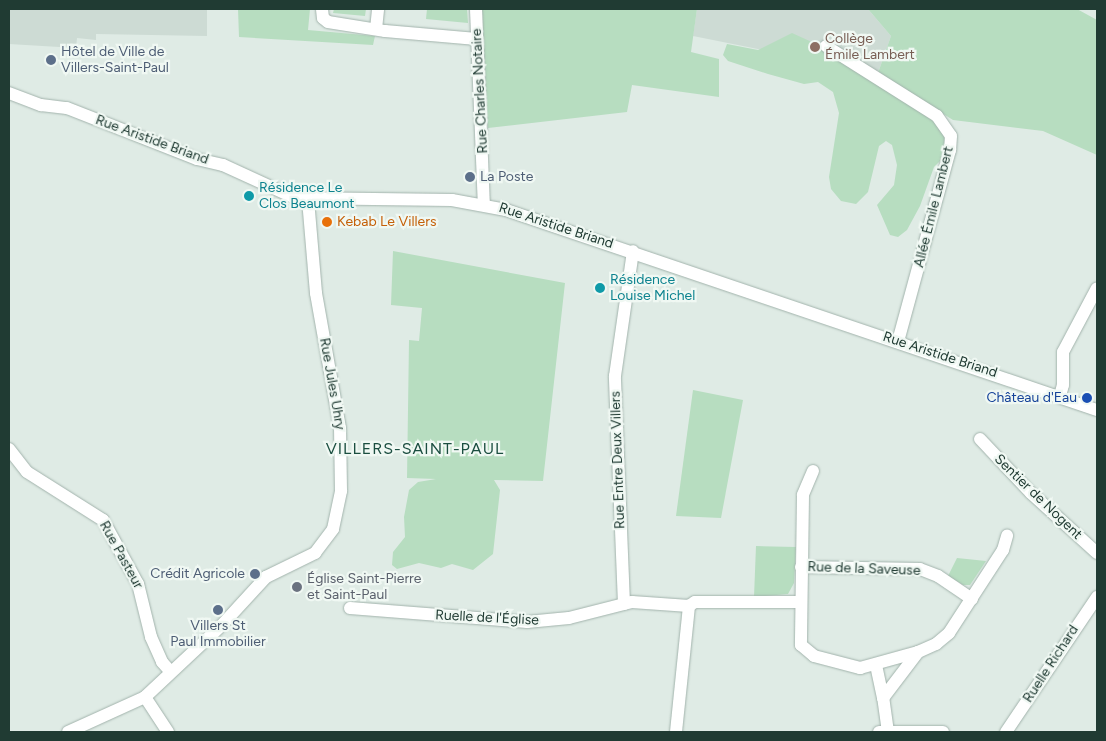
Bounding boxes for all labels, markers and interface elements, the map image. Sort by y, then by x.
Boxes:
street label: Rue Charles Notaire [468,28,492,154]
place label: Collège Émile Lambert [825,31,915,64]
marker: Collège Émile Lambert [809,41,821,53]
place label: Hôtel de Ville de Villers-Saint-Paul [61,44,169,76]
marker: Hôtel de Ville de Villers-Saint-Paul [45,54,57,66]
street label: Rue Aristide Briand [93,112,211,168]
street label: Allée Émile Lambert [911,145,957,269]
place label: La Poste [480,169,533,185]
marker: La Poste [464,171,476,183]
place label: Résidence Le Clos Beaumont [259,180,355,212]
marker: Résidence Le Clos Beaumont [243,190,255,202]
street label: Rue Aristide Briand [497,200,615,252]
place label: Kebab Le Villers [337,214,436,230]
marker: Kebab Le Villers [321,216,333,228]
place label: Résidence Louise Michel [610,272,695,304]
marker: Résidence Louise Michel [594,282,606,294]
street label: Rue Aristide Briand [881,329,999,381]
street label: Rue Jules Uhry [316,337,348,431]
place label: Château d'Eau [986,390,1077,406]
street label: Rue Entre Deux Villers [607,391,629,529]
marker: Château d'Eau [1081,392,1093,404]
district label: VILLERS-SAINT-PAUL [323,439,507,459]
street label: Sentier de Nogent [991,451,1085,543]
street label: Rue Pasteur [96,518,146,592]
street label: Rue de la Saveuse [807,559,921,579]
place label: Crédit Agricole [150,566,245,582]
marker: Crédit Agricole [249,568,261,580]
place label: Église Saint-Pierre et Saint-Paul [307,571,421,604]
marker: Église Saint-Pierre et Saint-Paul [291,581,303,593]
marker: Villers St Paul Immobilier [212,604,224,616]
street label: Ruelle de l'Église [435,607,539,629]
place label: Villers St Paul Immobilier [170,618,266,650]
street label: Ruelle Richard [1020,622,1082,706]

